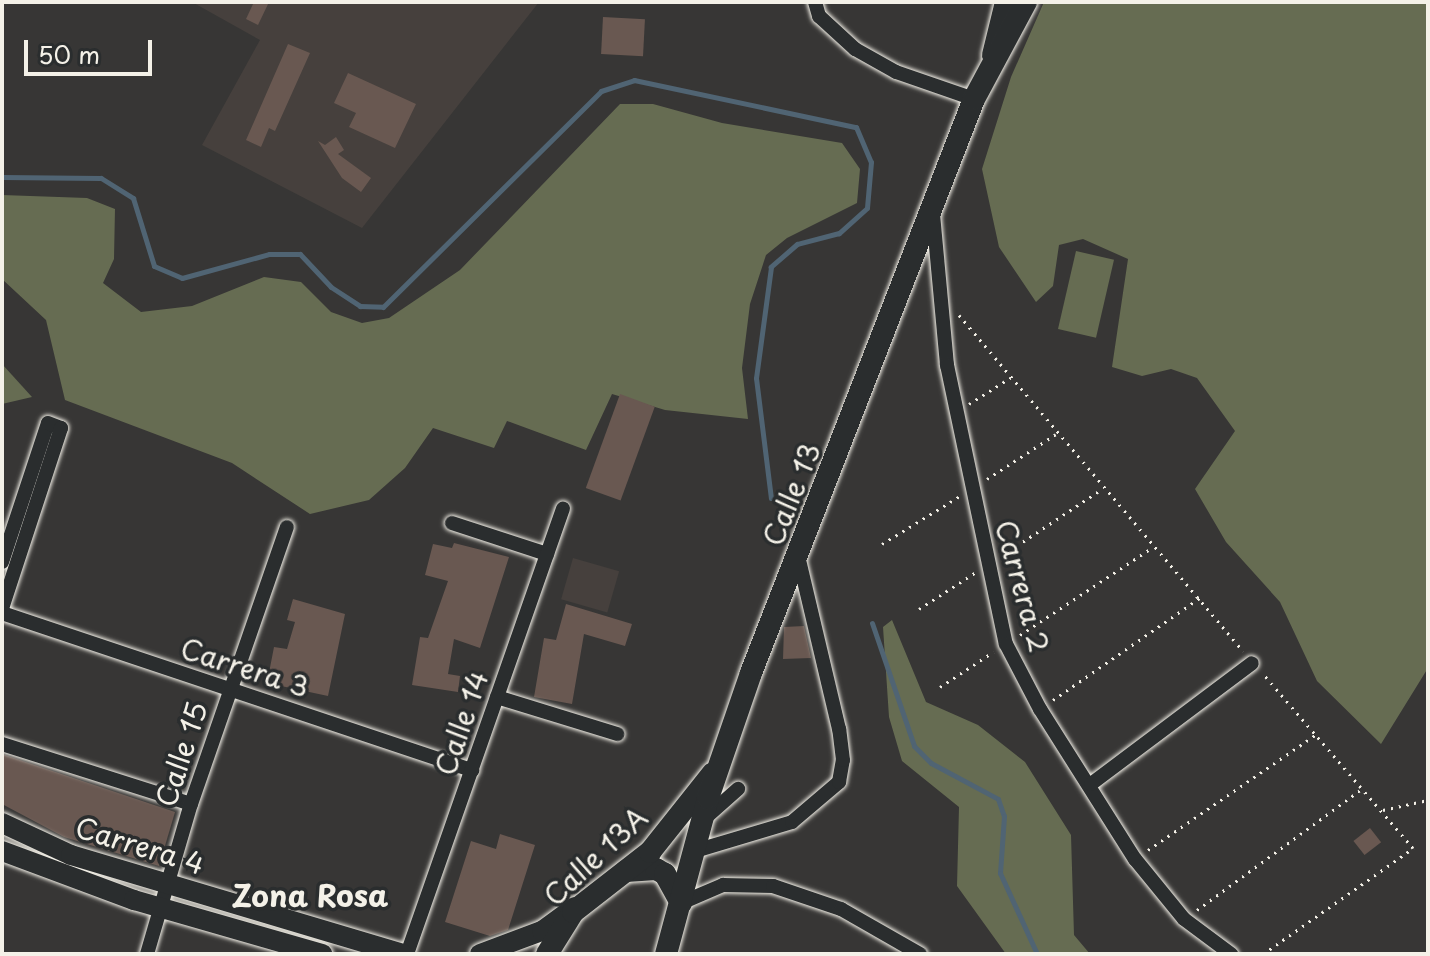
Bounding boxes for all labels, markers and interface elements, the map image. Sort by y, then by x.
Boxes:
scale bar [28,24,156,74]
text: 50 m [38,36,100,72]
street label: Calle 13 [755,437,827,551]
street label: Carrera 2 [989,516,1057,656]
street label: Carrera 3 [176,630,314,704]
street label: Calle 14 [427,666,495,780]
street label: Calle 15 [148,698,214,810]
street label: Calle 13A [536,800,654,912]
street label: Carrera 4 [71,809,209,881]
district label: Zona Rosa [231,877,389,913]

